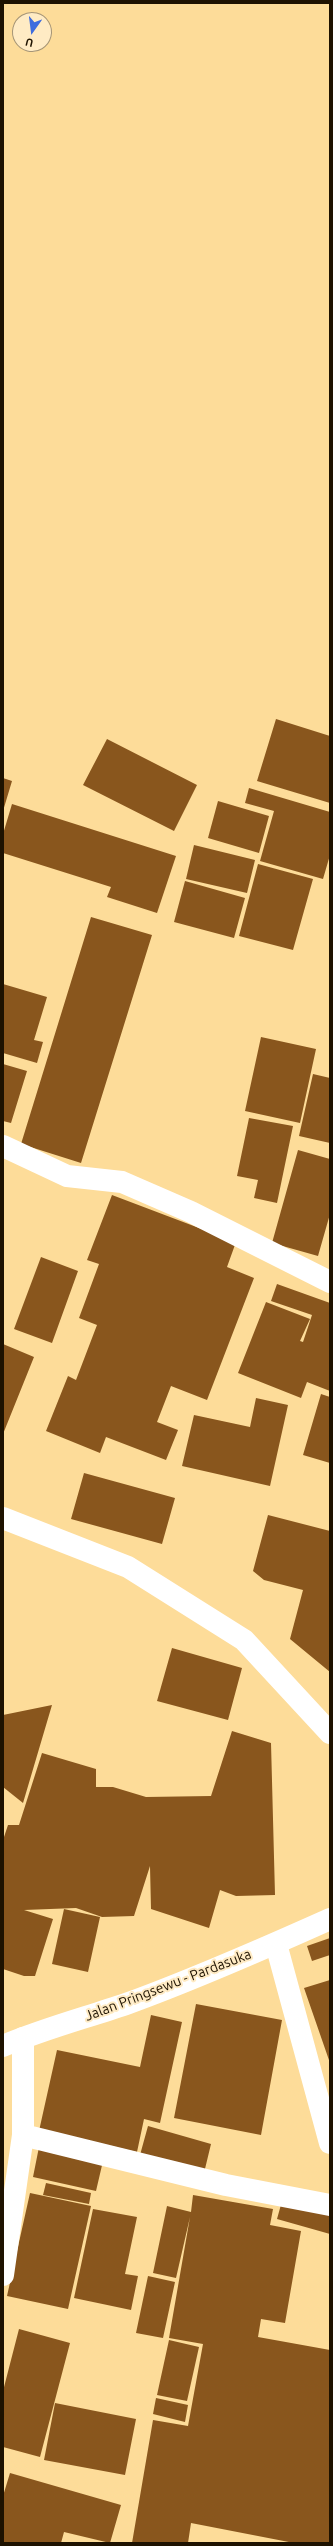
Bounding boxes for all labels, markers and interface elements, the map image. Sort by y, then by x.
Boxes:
north arrow [12,12,52,52]
text: U [24,36,35,49]
street label: Jalan Pringsewu - Pardasuka [82,1945,254,2025]

